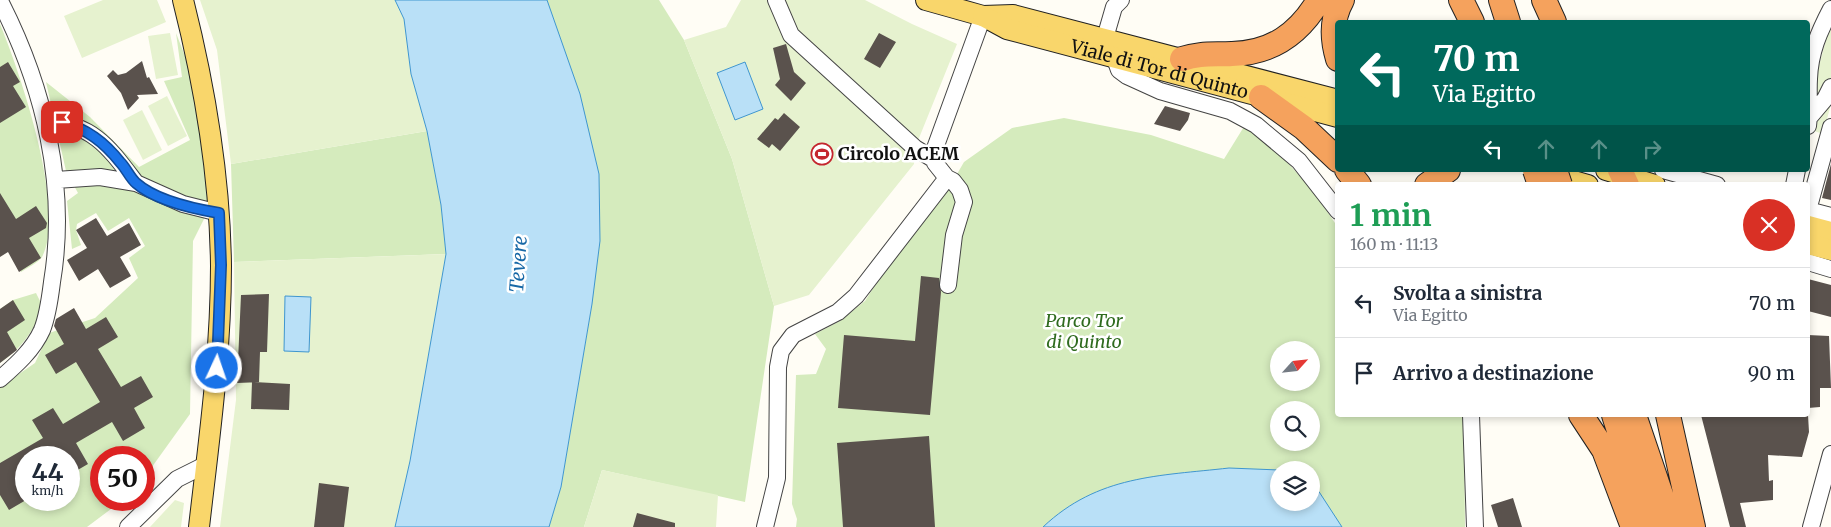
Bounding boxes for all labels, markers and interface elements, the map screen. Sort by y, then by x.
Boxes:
street label: Viale di Tor di Quinto [1067,34,1251,104]
text: 70 m [1433,37,1520,81]
icon: left [1350,40,1415,105]
text: Via Egitto [1433,80,1535,108]
pin [41,101,83,143]
icon: arrive [48,108,76,136]
icon: left [1479,135,1507,163]
icon: ahead [1532,135,1560,163]
icon: ahead [1585,135,1613,163]
icon: right [1638,135,1666,163]
sports icon: Circolo ACEM [810,142,834,166]
place label: Circolo ACEM [838,142,960,165]
text: 1 min [1350,196,1432,234]
button: close [1743,199,1795,251]
water label: Tevere [504,234,532,293]
text: 160 m · 11:13 [1350,234,1439,254]
text: Svolta a sinistra [1393,281,1542,305]
icon: left [1350,289,1378,317]
text: 70 m [1749,291,1795,315]
text: Via Egitto [1393,305,1468,325]
park label: Parco Tor di Quinto [1045,309,1124,353]
position arrow [190,341,242,393]
north arrow [1270,341,1320,391]
map controls [1270,341,1320,511]
icon: arrive [1350,359,1378,387]
text: Arrivo a destinazione [1393,361,1593,385]
text: 90 m [1748,361,1795,385]
button: search [1270,401,1320,451]
speed limit sign: 50 [90,446,155,511]
text: 44 [32,456,63,488]
button: layers [1270,461,1320,511]
text: km/h [32,483,63,498]

